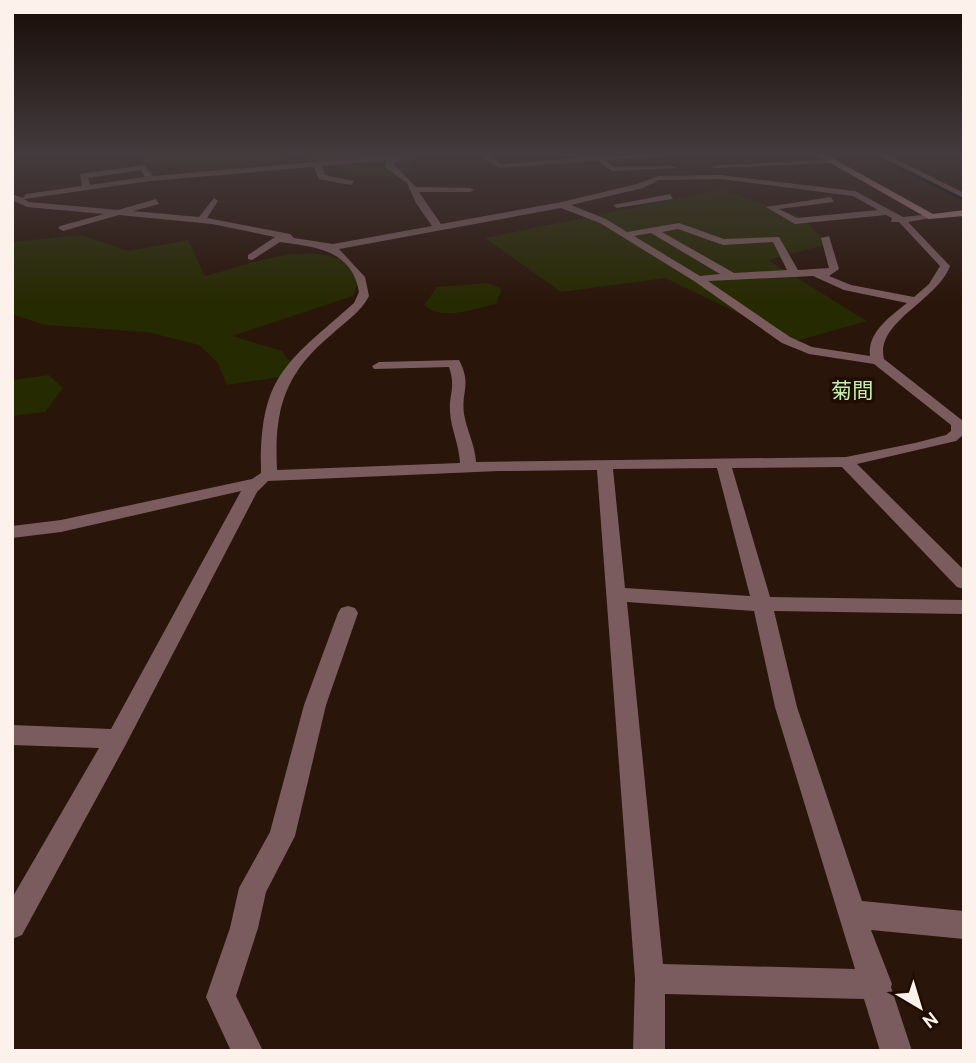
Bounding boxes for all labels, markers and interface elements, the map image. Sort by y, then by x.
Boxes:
district label: 菊間 [831,378,873,403]
north arrow [885,972,955,1042]
text: N [918,1007,943,1033]

